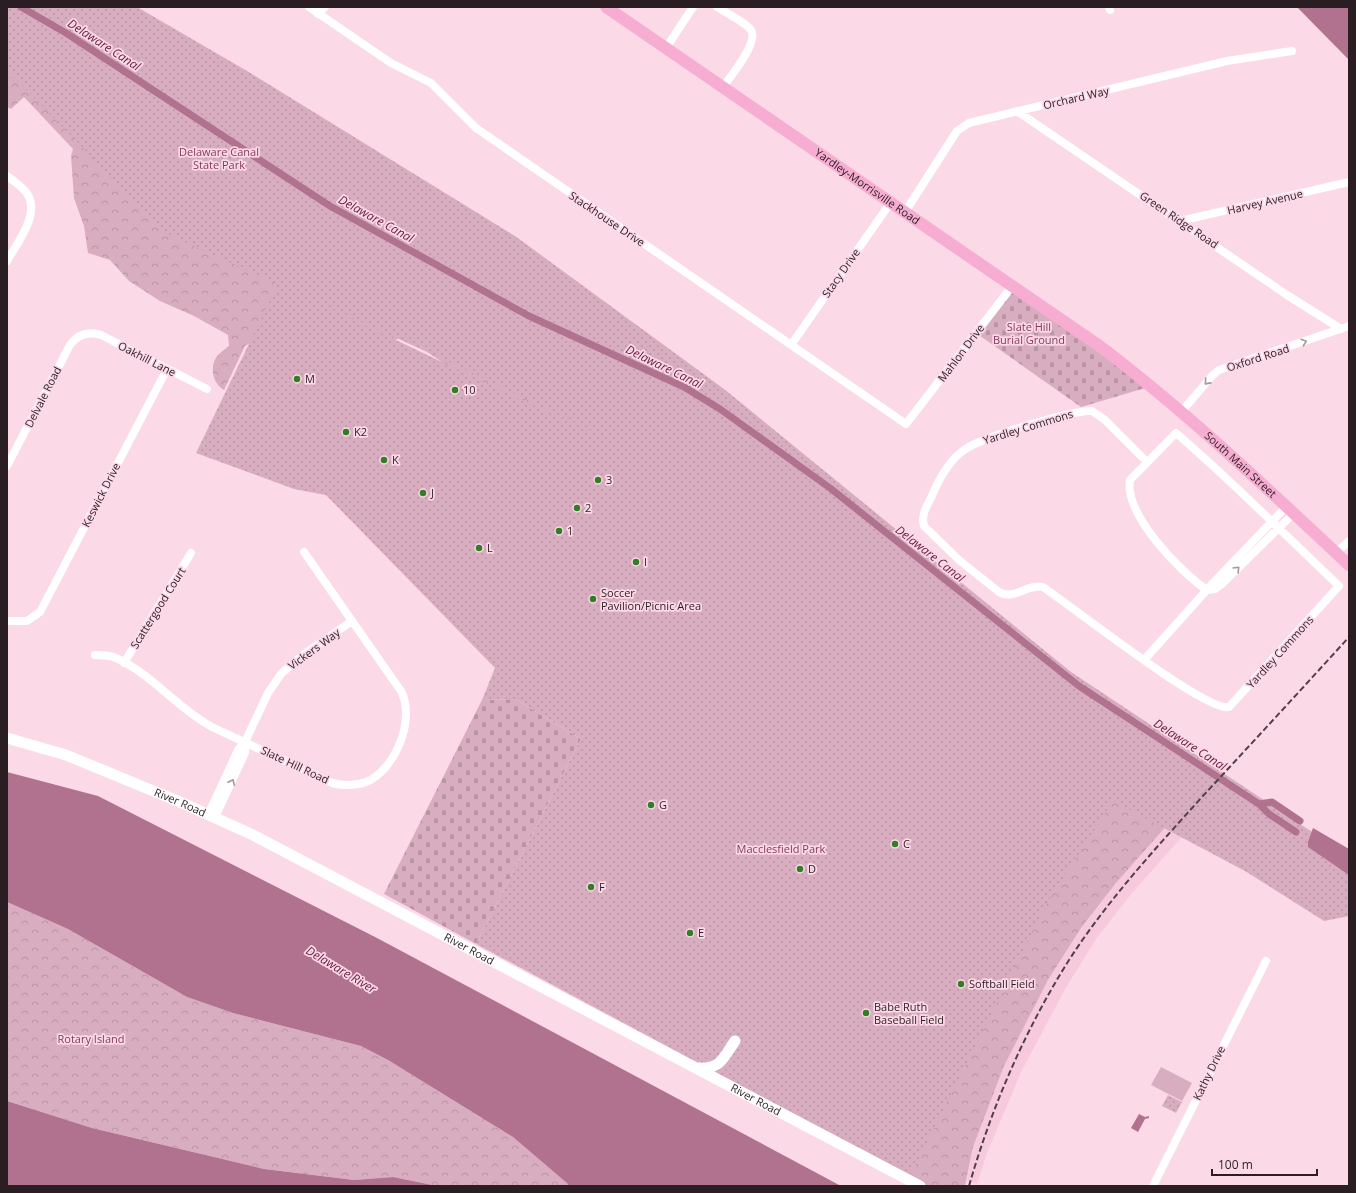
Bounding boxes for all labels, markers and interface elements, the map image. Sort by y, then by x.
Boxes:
water label: Delaware Canal [65,15,145,75]
street label: Orchard Way [1042,83,1111,112]
park label: Delaware Canal State Park [179,144,259,172]
street label: Yardley-Morrisville Road [812,145,923,227]
street label: Harvey Avenue [1226,186,1304,217]
street label: Stackhouse Drive [566,188,648,250]
street label: Green Ridge Road [1137,188,1222,252]
water label: Delaware Canal [336,191,418,247]
street label: Stacy Drive [818,245,863,300]
park label: Slate Hill Burial Ground [993,319,1065,347]
street label: Mahlon Drive [934,321,987,385]
street label: Oakhill Lane [116,338,179,380]
one-way arrow [1300,339,1307,347]
street label: Oxford Road [1225,340,1291,375]
water label: Delaware Canal [623,341,706,393]
street label: Delvale Road [21,364,64,430]
place label: M [305,371,315,386]
marker: M [292,374,302,384]
one-way arrow [1205,377,1212,384]
place label: 10 [463,382,476,397]
marker: 10 [450,385,460,395]
street label: Yardley Commons [981,406,1075,447]
place label: K2 [354,424,367,439]
marker: K2 [341,427,351,437]
street label: South Main Street [1202,428,1280,501]
place label: K [392,452,399,467]
marker: K [379,455,389,465]
street label: Keswick Drive [78,460,123,529]
place label: 3 [606,472,612,487]
marker: 3 [593,475,603,485]
place label: J [430,485,434,500]
marker: J [418,488,428,498]
place label: 2 [585,500,591,515]
marker: 2 [572,503,582,513]
water label: Delaware Canal [892,521,969,587]
place label: 1 [567,523,573,538]
marker: 1 [554,526,564,536]
place label: L [487,540,493,555]
marker: L [474,543,484,553]
place label: I [644,554,647,569]
marker: I [631,557,641,567]
street label: Scattergood Court [126,564,189,651]
one-way arrow [1233,566,1240,574]
place label: Soccer Pavilion/Picnic Area [601,585,701,613]
marker: Soccer Pavilion/Picnic Area [588,594,598,604]
street label: Yardley Commons [1243,612,1316,691]
street label: Vickers Way [285,624,343,673]
water label: Delaware Canal [1151,715,1231,775]
street label: Slate Hill Road [259,742,332,787]
one-way arrow [227,779,235,786]
street label: River Road [152,784,209,820]
place label: G [659,797,667,812]
marker: G [646,800,656,810]
place label: C [903,836,910,851]
marker: C [890,839,900,849]
park label: Macclesfield Park [737,841,826,856]
place label: D [808,861,816,876]
marker: D [795,864,805,874]
place label: F [599,879,605,894]
marker: F [586,882,596,892]
place label: E [698,925,704,940]
marker: E [685,928,695,938]
street label: River Road [442,929,497,968]
water label: Delaware River [303,942,381,998]
place label: Softball Field [969,976,1035,991]
marker: Softball Field [956,979,966,989]
place label: Babe Ruth Baseball Field [874,999,944,1027]
marker: Babe Ruth Baseball Field [861,1008,871,1018]
park label: Rotary Island [58,1031,124,1046]
street label: Kathy Drive [1189,1043,1228,1102]
street label: River Road [728,1080,784,1119]
scale bar [1212,1151,1317,1177]
text: 100 m [1218,1156,1253,1173]

